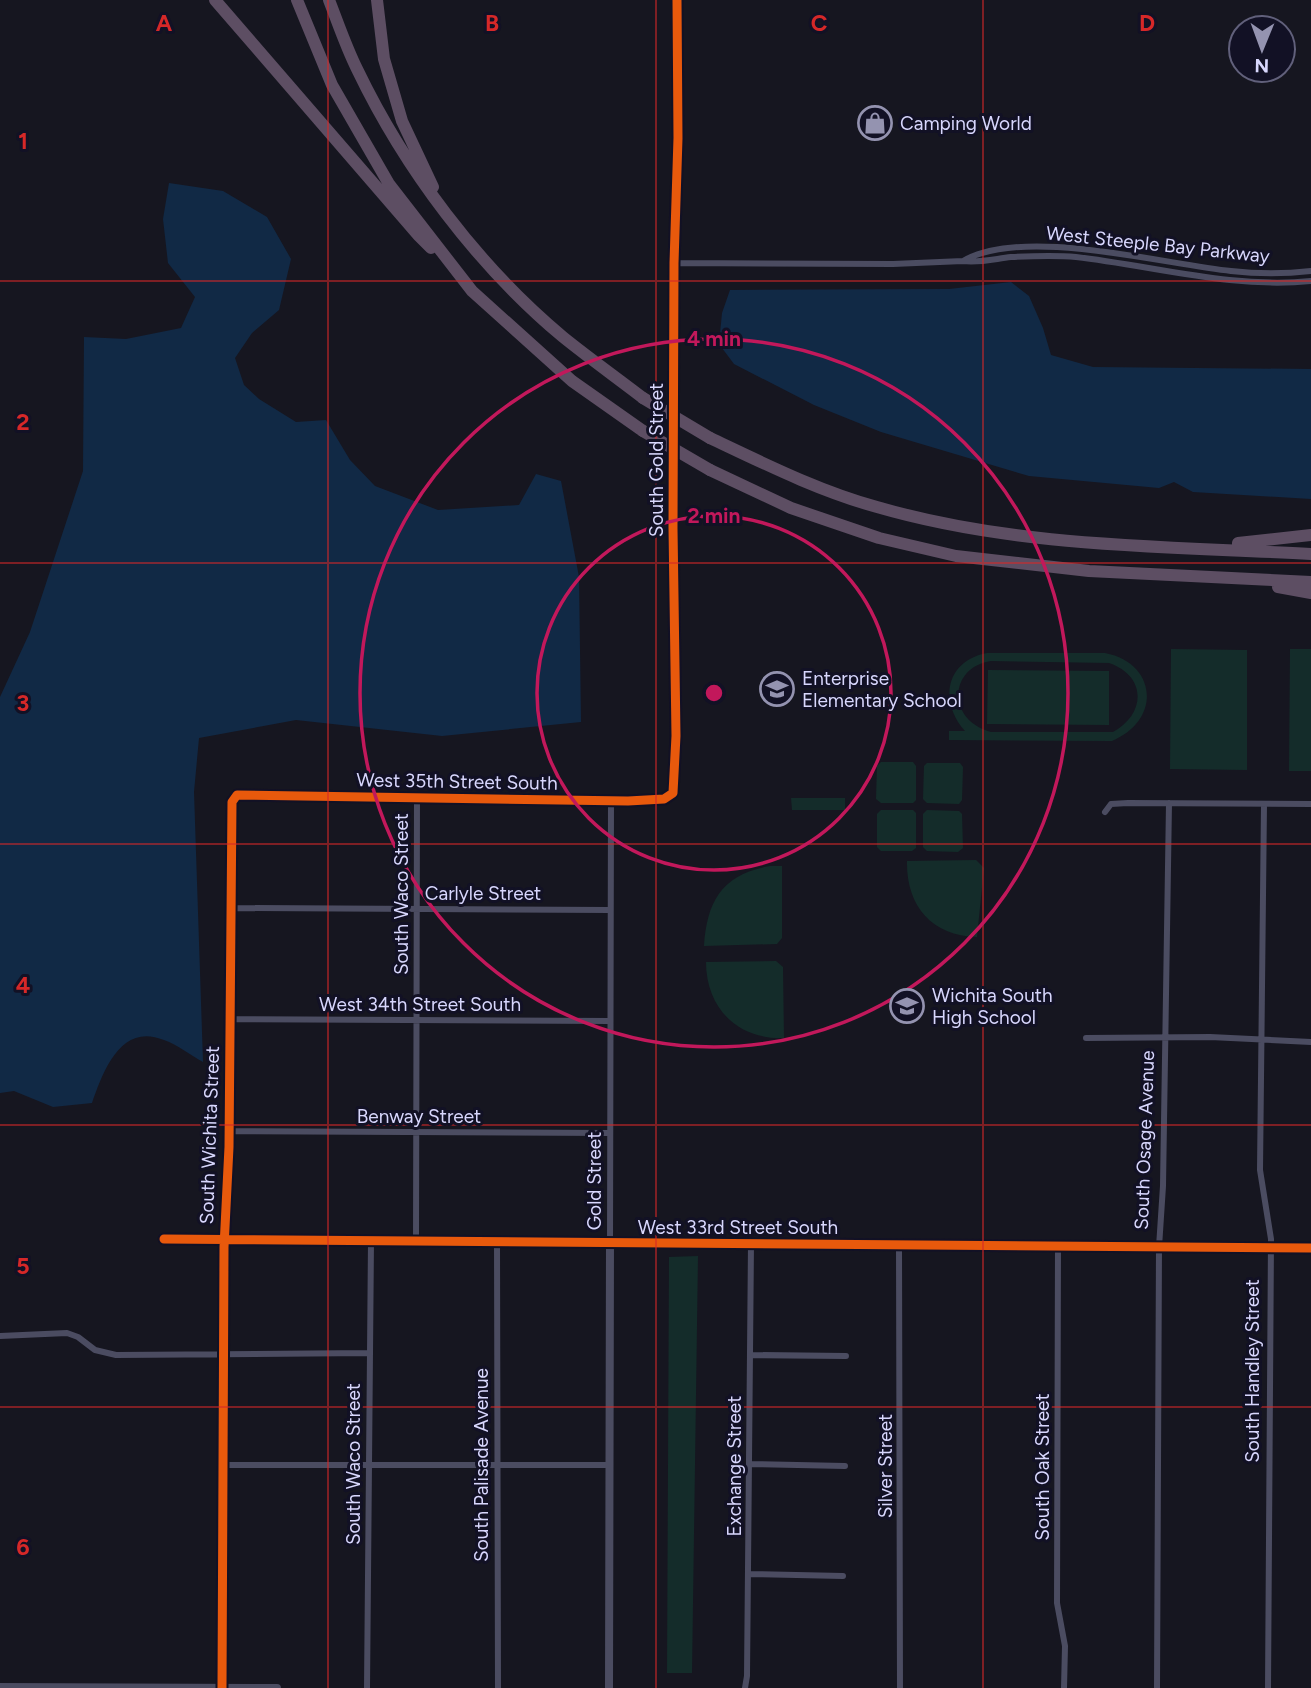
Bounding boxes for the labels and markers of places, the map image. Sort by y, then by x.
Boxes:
shop icon: Camping World [856,104,894,142]
place label: Camping World [900,112,1032,135]
place label: Enterprise Elementary School [802,667,962,712]
school or university icon: Enterprise Elementary School [758,670,796,708]
centre of rings [702,681,726,705]
place label: Wichita South High School [932,984,1053,1029]
school or university icon: Wichita South High School [888,987,926,1025]

